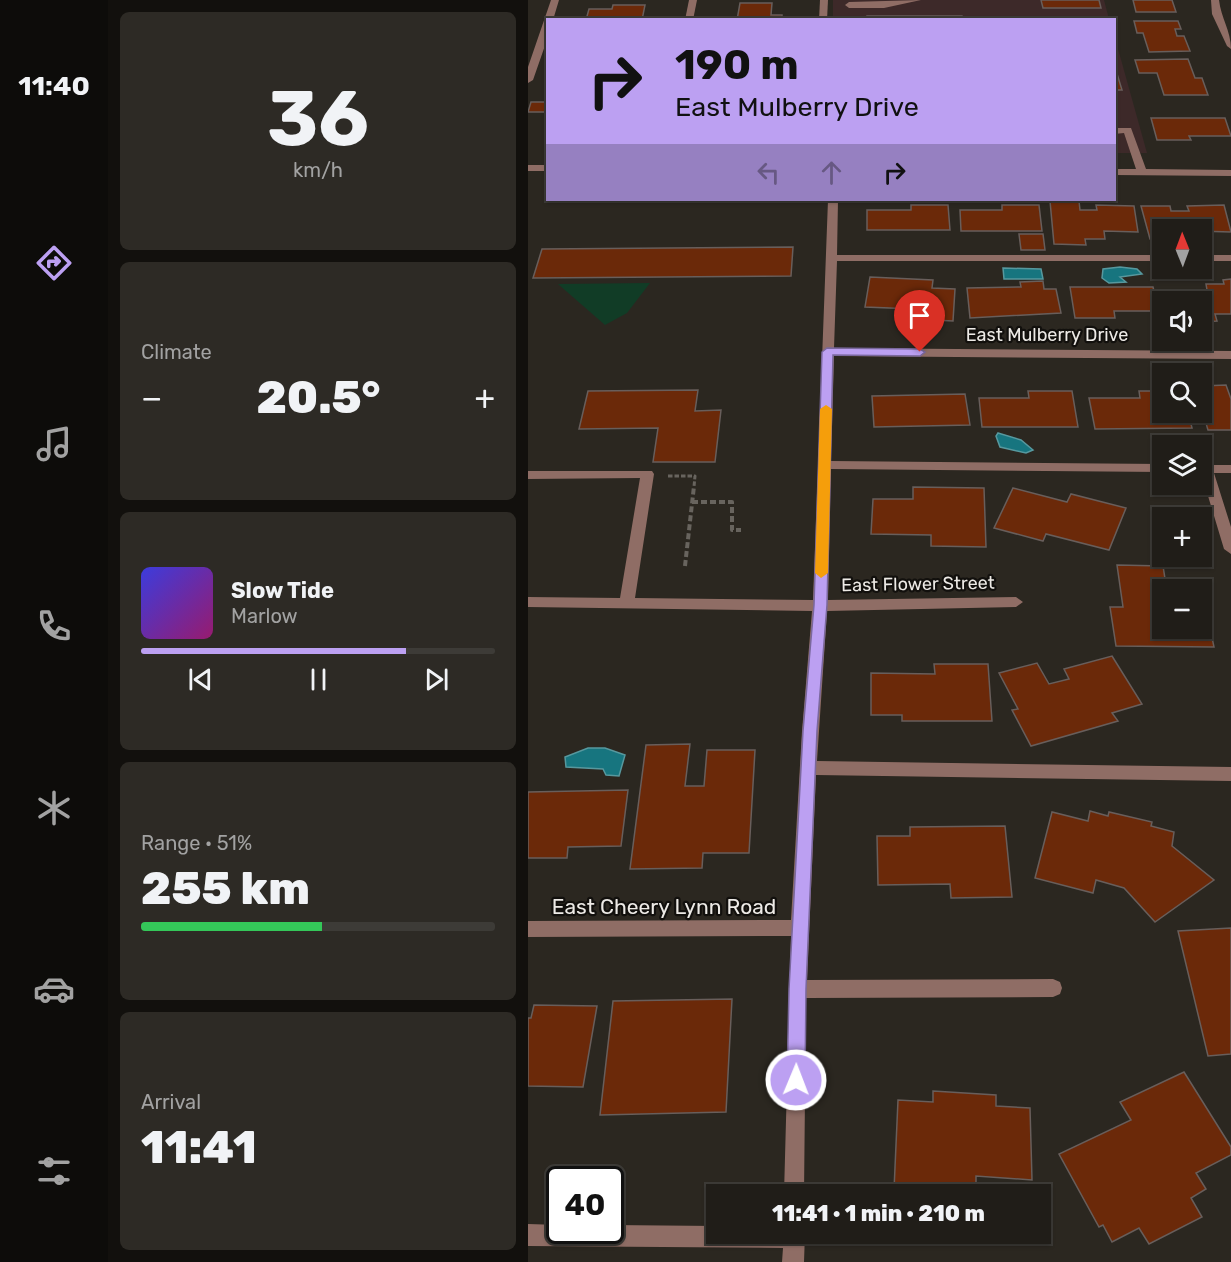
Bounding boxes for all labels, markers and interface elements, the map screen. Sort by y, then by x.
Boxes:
text: 190 m [675,40,799,90]
icon: right [576,42,654,120]
text: 11:40 [18,70,90,102]
text: 36 [267,72,369,165]
text: East Mulberry Drive [675,91,919,123]
icon: left [752,156,785,189]
icon: ahead [815,156,848,189]
icon: right [878,156,911,189]
text: km/h [293,158,343,182]
north arrow [1152,219,1212,279]
map controls [1152,219,1212,639]
icon: directions [33,242,75,284]
pin [894,290,945,352]
button: sound [1152,291,1212,351]
icon: arrive [903,299,936,332]
street label: East Mulberry Drive [966,324,1128,346]
text: Climate [141,340,212,364]
button: search [1152,363,1212,423]
text: 20.5° [256,371,381,424]
text: − [141,378,162,417]
text: + [474,378,495,417]
icon: music [33,423,75,465]
button: layers [1152,435,1212,495]
button: + [1152,507,1212,567]
street label: East Flower Street [841,572,995,596]
text: Slow Tide [231,577,334,604]
button: − [1152,579,1212,639]
text: Marlow [231,604,298,628]
icon: phone [33,605,75,647]
icon: previous [184,663,217,696]
icon: pause [302,663,335,696]
icon: next [420,663,453,696]
icon: climate [33,787,75,829]
text: Range · 51% [141,831,252,855]
text: 255 km [141,862,310,915]
street label: East Cheery Lynn Road [552,894,776,919]
icon: car [33,968,75,1010]
position arrow [764,1048,828,1112]
text: Arrival [141,1090,201,1114]
text: 11:41 [141,1121,257,1174]
icon: filters [33,1150,75,1192]
speed limit sign: 40 [546,1166,624,1244]
text: 11:41 · 1 min · 210 m [772,1200,985,1227]

